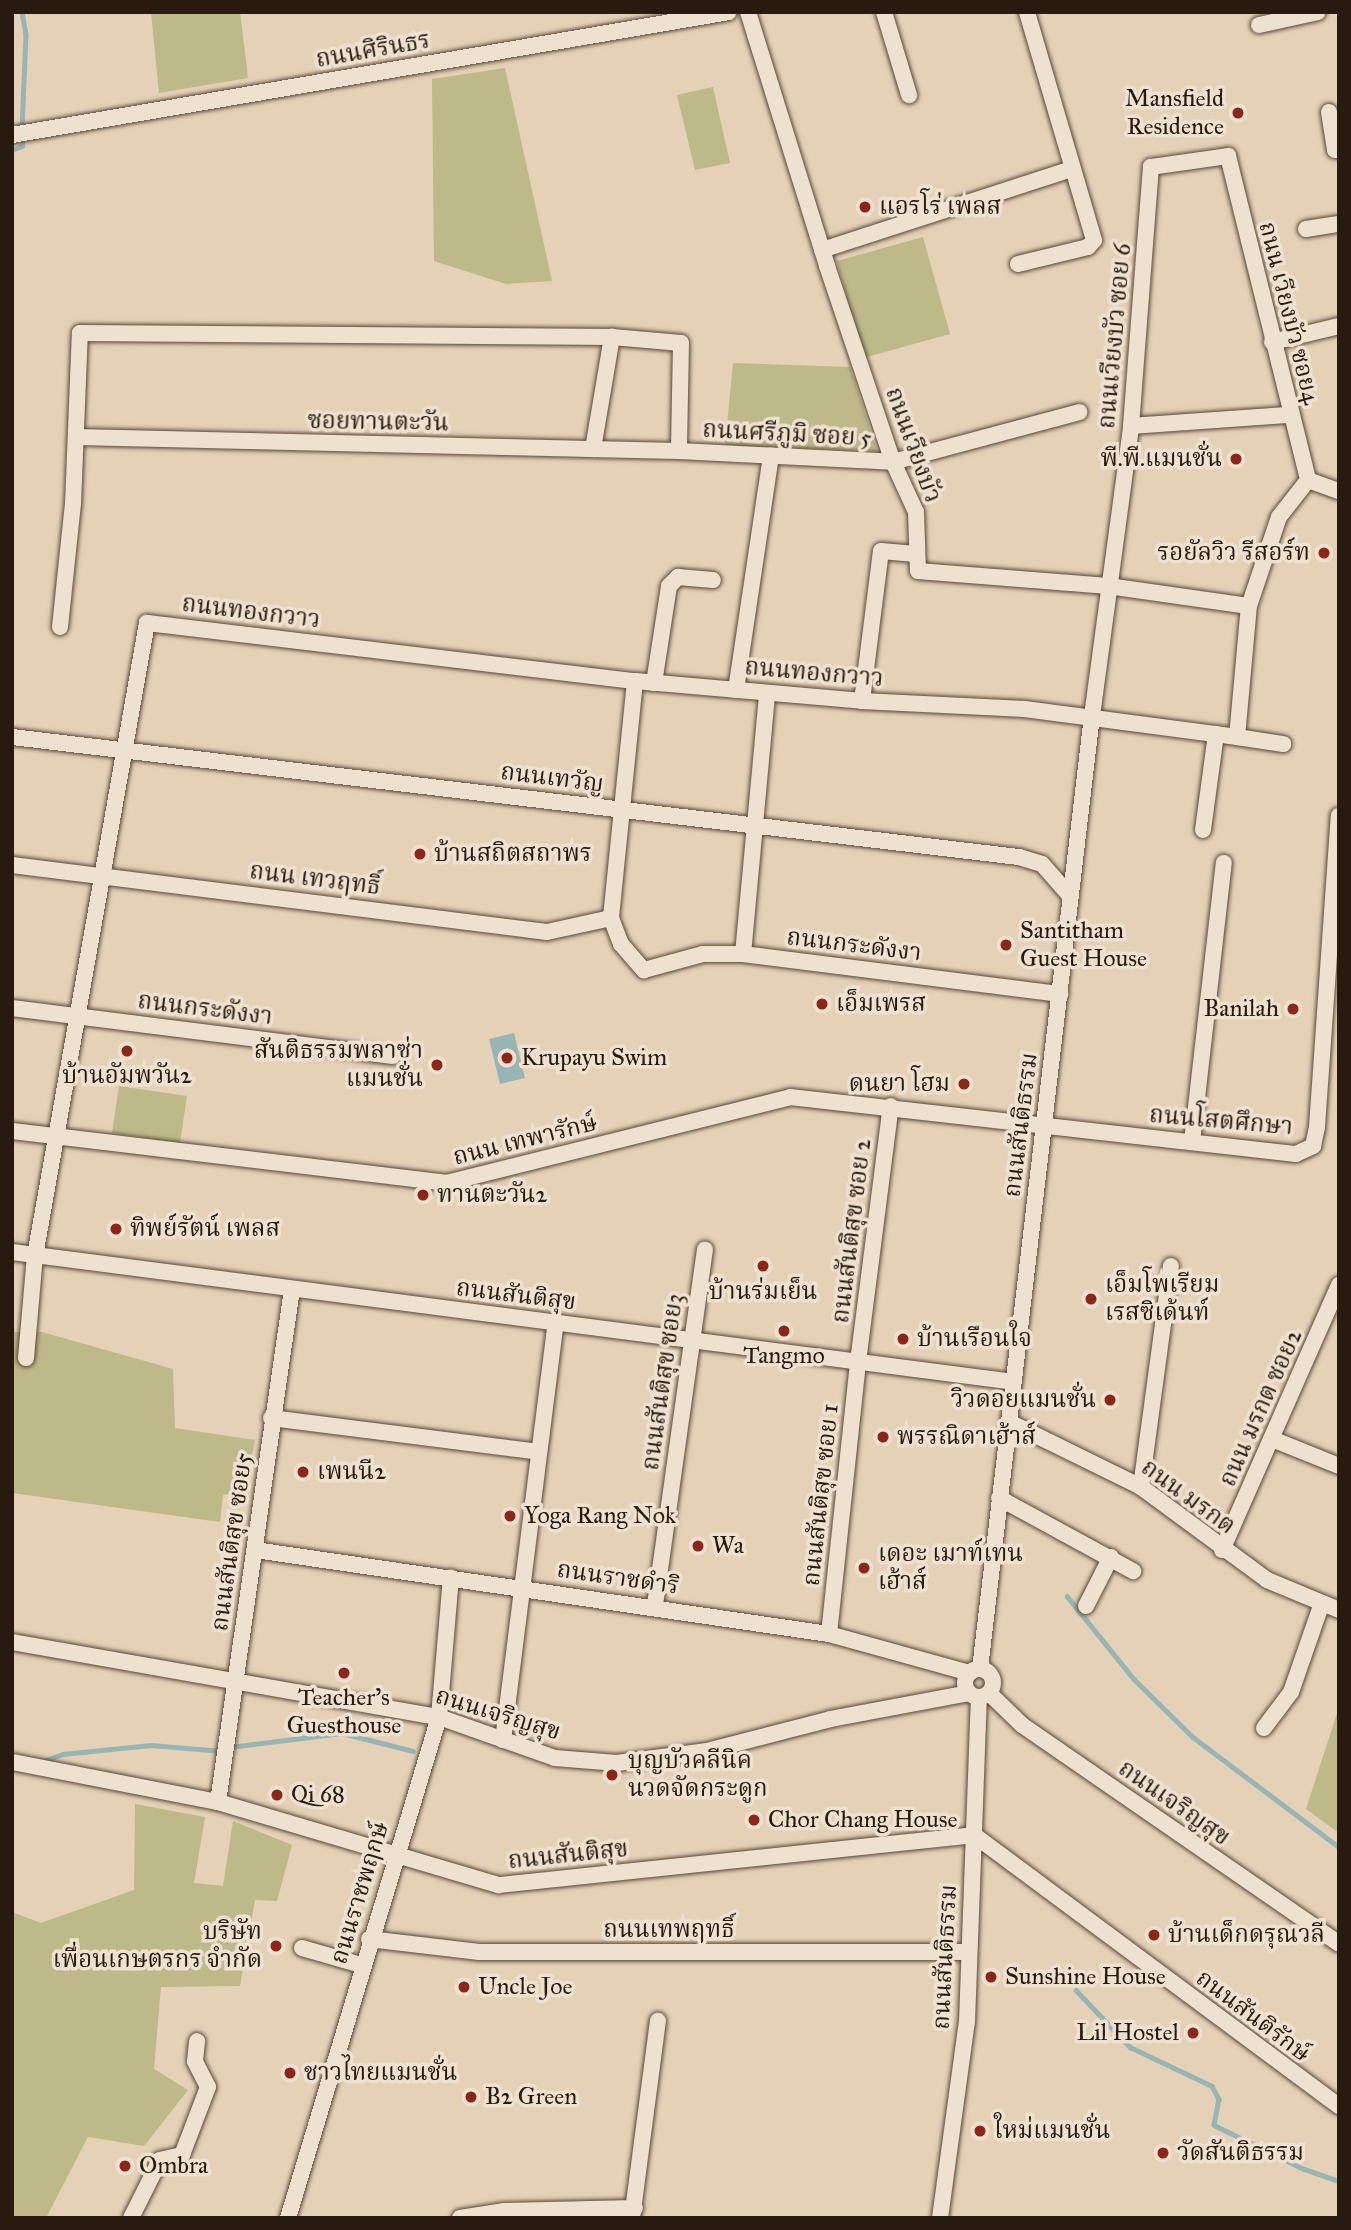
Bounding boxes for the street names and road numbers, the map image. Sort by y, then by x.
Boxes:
street label: ถนนศิรินธร [314,26,432,74]
street label: ถนน เวียงบัว ซอย4 [1252,219,1326,407]
street label: ถนนเวียงบัว ซอย 6 [1093,242,1137,430]
street label: ถนนเวียงบัว [879,383,947,507]
street label: ซอยทานตะวัน [307,406,449,438]
street label: ถนนศรีภูมิ ซอย 5 [702,415,872,453]
street label: ถนนทองกวาว [180,589,322,635]
street label: ถนนทองกวาว [743,653,885,693]
street label: ถนนเทวัญ [499,757,605,799]
street label: ถนน เทวฤทธิ์ [248,857,382,901]
street label: ถนนกระดังงา [785,922,923,968]
street label: ถนนกระดังงา [136,986,274,1032]
street label: ถนนสันติธรรม [998,1051,1044,1199]
street label: ถนนโสตศึกษา [1148,1100,1294,1142]
street label: ถนน เทพารักษ์ [450,1108,600,1172]
street label: ถนนสันติสุข ซอย 2 [826,1137,878,1325]
street label: ถนนสันติสุข [454,1273,578,1317]
street label: ถนนสันติสุข ซอย3 [636,1292,690,1472]
street label: ถนน มรกต ซอย2 [1213,1325,1309,1491]
street label: ถนนสันติสุข ซอย 1 [797,1402,845,1588]
street label: ถนนสันติสุข ซอย5 [205,1451,259,1633]
street label: ถนน มรกต [1135,1453,1241,1541]
street label: ถนนราชดำริ [555,1555,681,1601]
street label: ถนนเจริญสุข [432,1681,564,1747]
street label: ถนนเจริญสุข [1113,1754,1235,1852]
street label: ถนนราชพฤกษ์ [325,1818,395,1968]
street label: ถนนสันติสุข [507,1834,629,1876]
street label: ถนนสันติธรรม [927,1884,963,2030]
street label: ถนนเทพฤทธิ์ [603,1916,735,1944]
street label: ถนนสันติรักษ์ [1190,1964,1316,2068]

